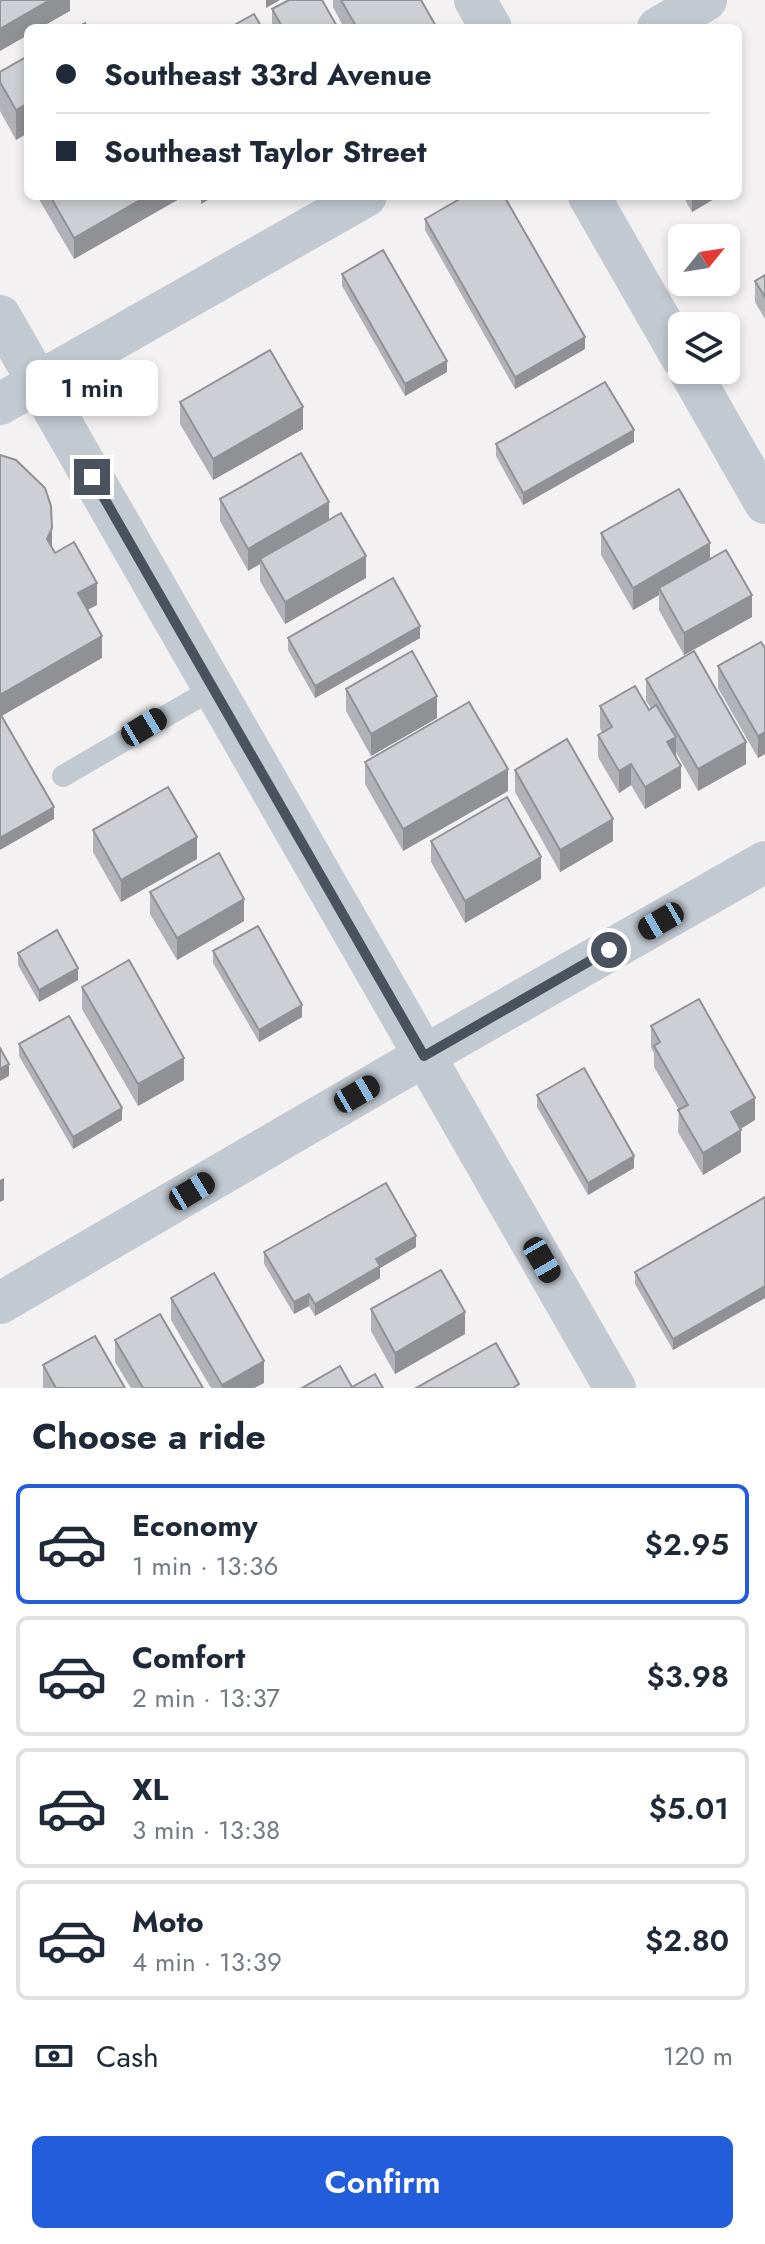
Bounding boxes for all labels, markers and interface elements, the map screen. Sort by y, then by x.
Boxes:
text: Southeast 33rd Avenue [104,53,432,96]
text: Southeast Taylor Street [104,130,427,173]
north arrow [668,224,740,296]
map controls [668,224,740,384]
button: layers [668,312,740,384]
callout: 1 min [26,361,158,417]
text: 1 min [60,369,124,407]
route end [74,459,110,495]
car [117,704,171,750]
car [634,899,688,943]
route start [591,932,627,968]
car [330,1072,384,1116]
car [165,1168,219,1214]
car [520,1233,564,1287]
text: Choose a ride [32,1410,266,1462]
text: Economy [132,1504,258,1547]
icon: car [36,1508,108,1580]
text: $2.95 [645,1523,729,1566]
text: 1 min · 13:36 [132,1547,278,1585]
text: Comfort [132,1636,245,1679]
icon: car [36,1640,108,1712]
text: $3.98 [647,1655,729,1698]
text: 2 min · 13:37 [132,1679,280,1717]
text: XL [132,1768,168,1811]
icon: car [36,1772,108,1844]
text: $5.01 [649,1787,729,1830]
text: 3 min · 13:38 [132,1811,280,1849]
text: Moto [132,1900,204,1943]
icon: car [36,1904,108,1976]
text: $2.80 [645,1919,729,1962]
text: 4 min · 13:39 [132,1943,282,1981]
icon: cash [32,2034,76,2078]
text: Cash [96,2035,159,2078]
text: 120 m [663,2037,733,2075]
button: Confirm [32,2136,733,2228]

